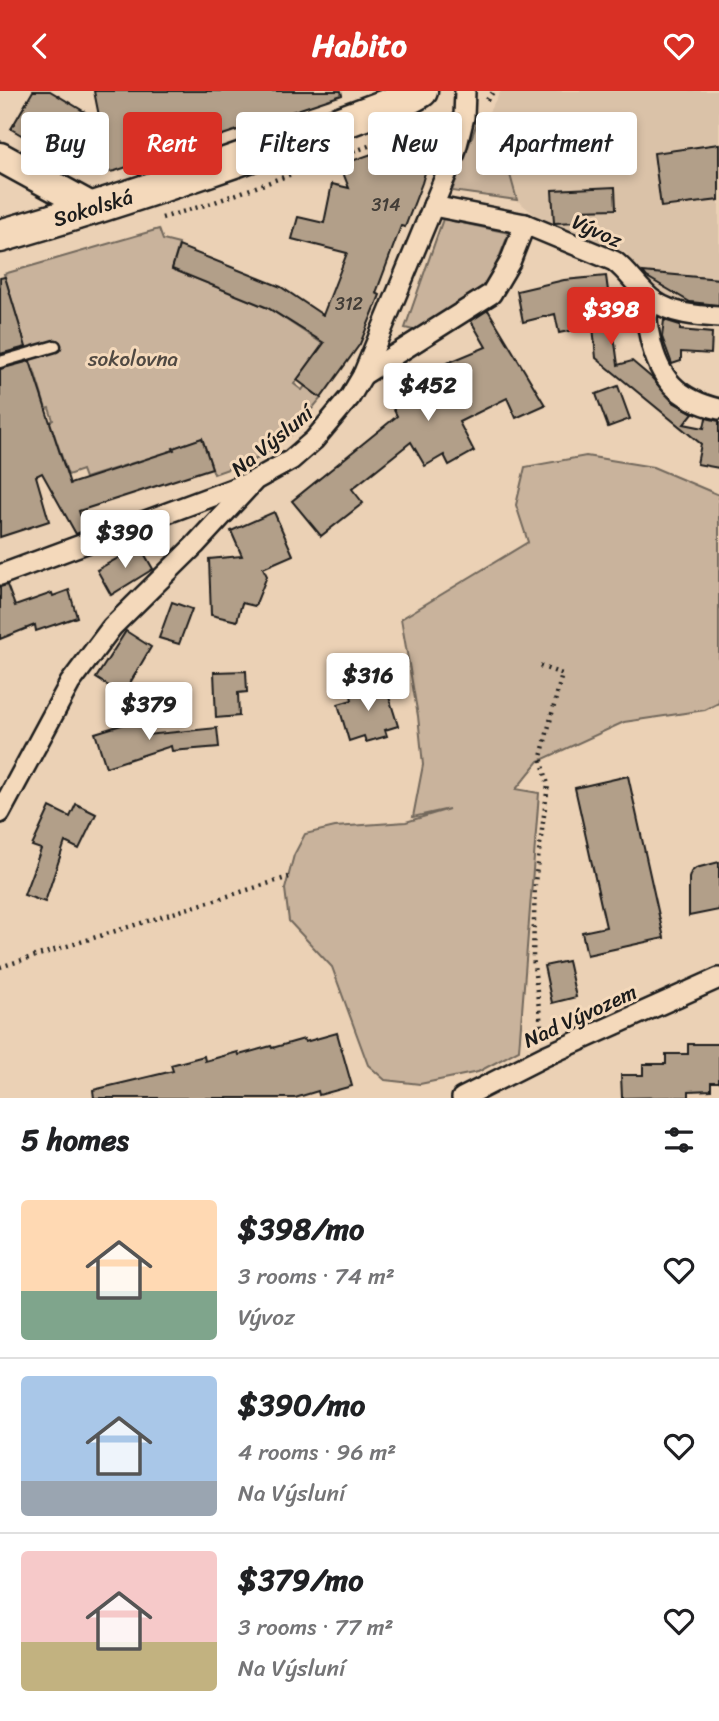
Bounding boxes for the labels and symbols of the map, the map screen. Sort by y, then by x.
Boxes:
street label: Sokolská [48,178,138,238]
house number: 314 [372,189,400,221]
street label: Vývoz [566,203,629,259]
pin: $398 [570,287,652,347]
house number: 312 [335,288,363,320]
park label: sokolovna [87,340,179,378]
pin: $452 [387,363,469,423]
street label: Na Výsluní [222,394,324,487]
pin: $390 [84,511,166,570]
pin: $316 [327,653,409,713]
pin: $379 [108,683,190,742]
street label: Nad Vývozem [517,973,643,1059]

